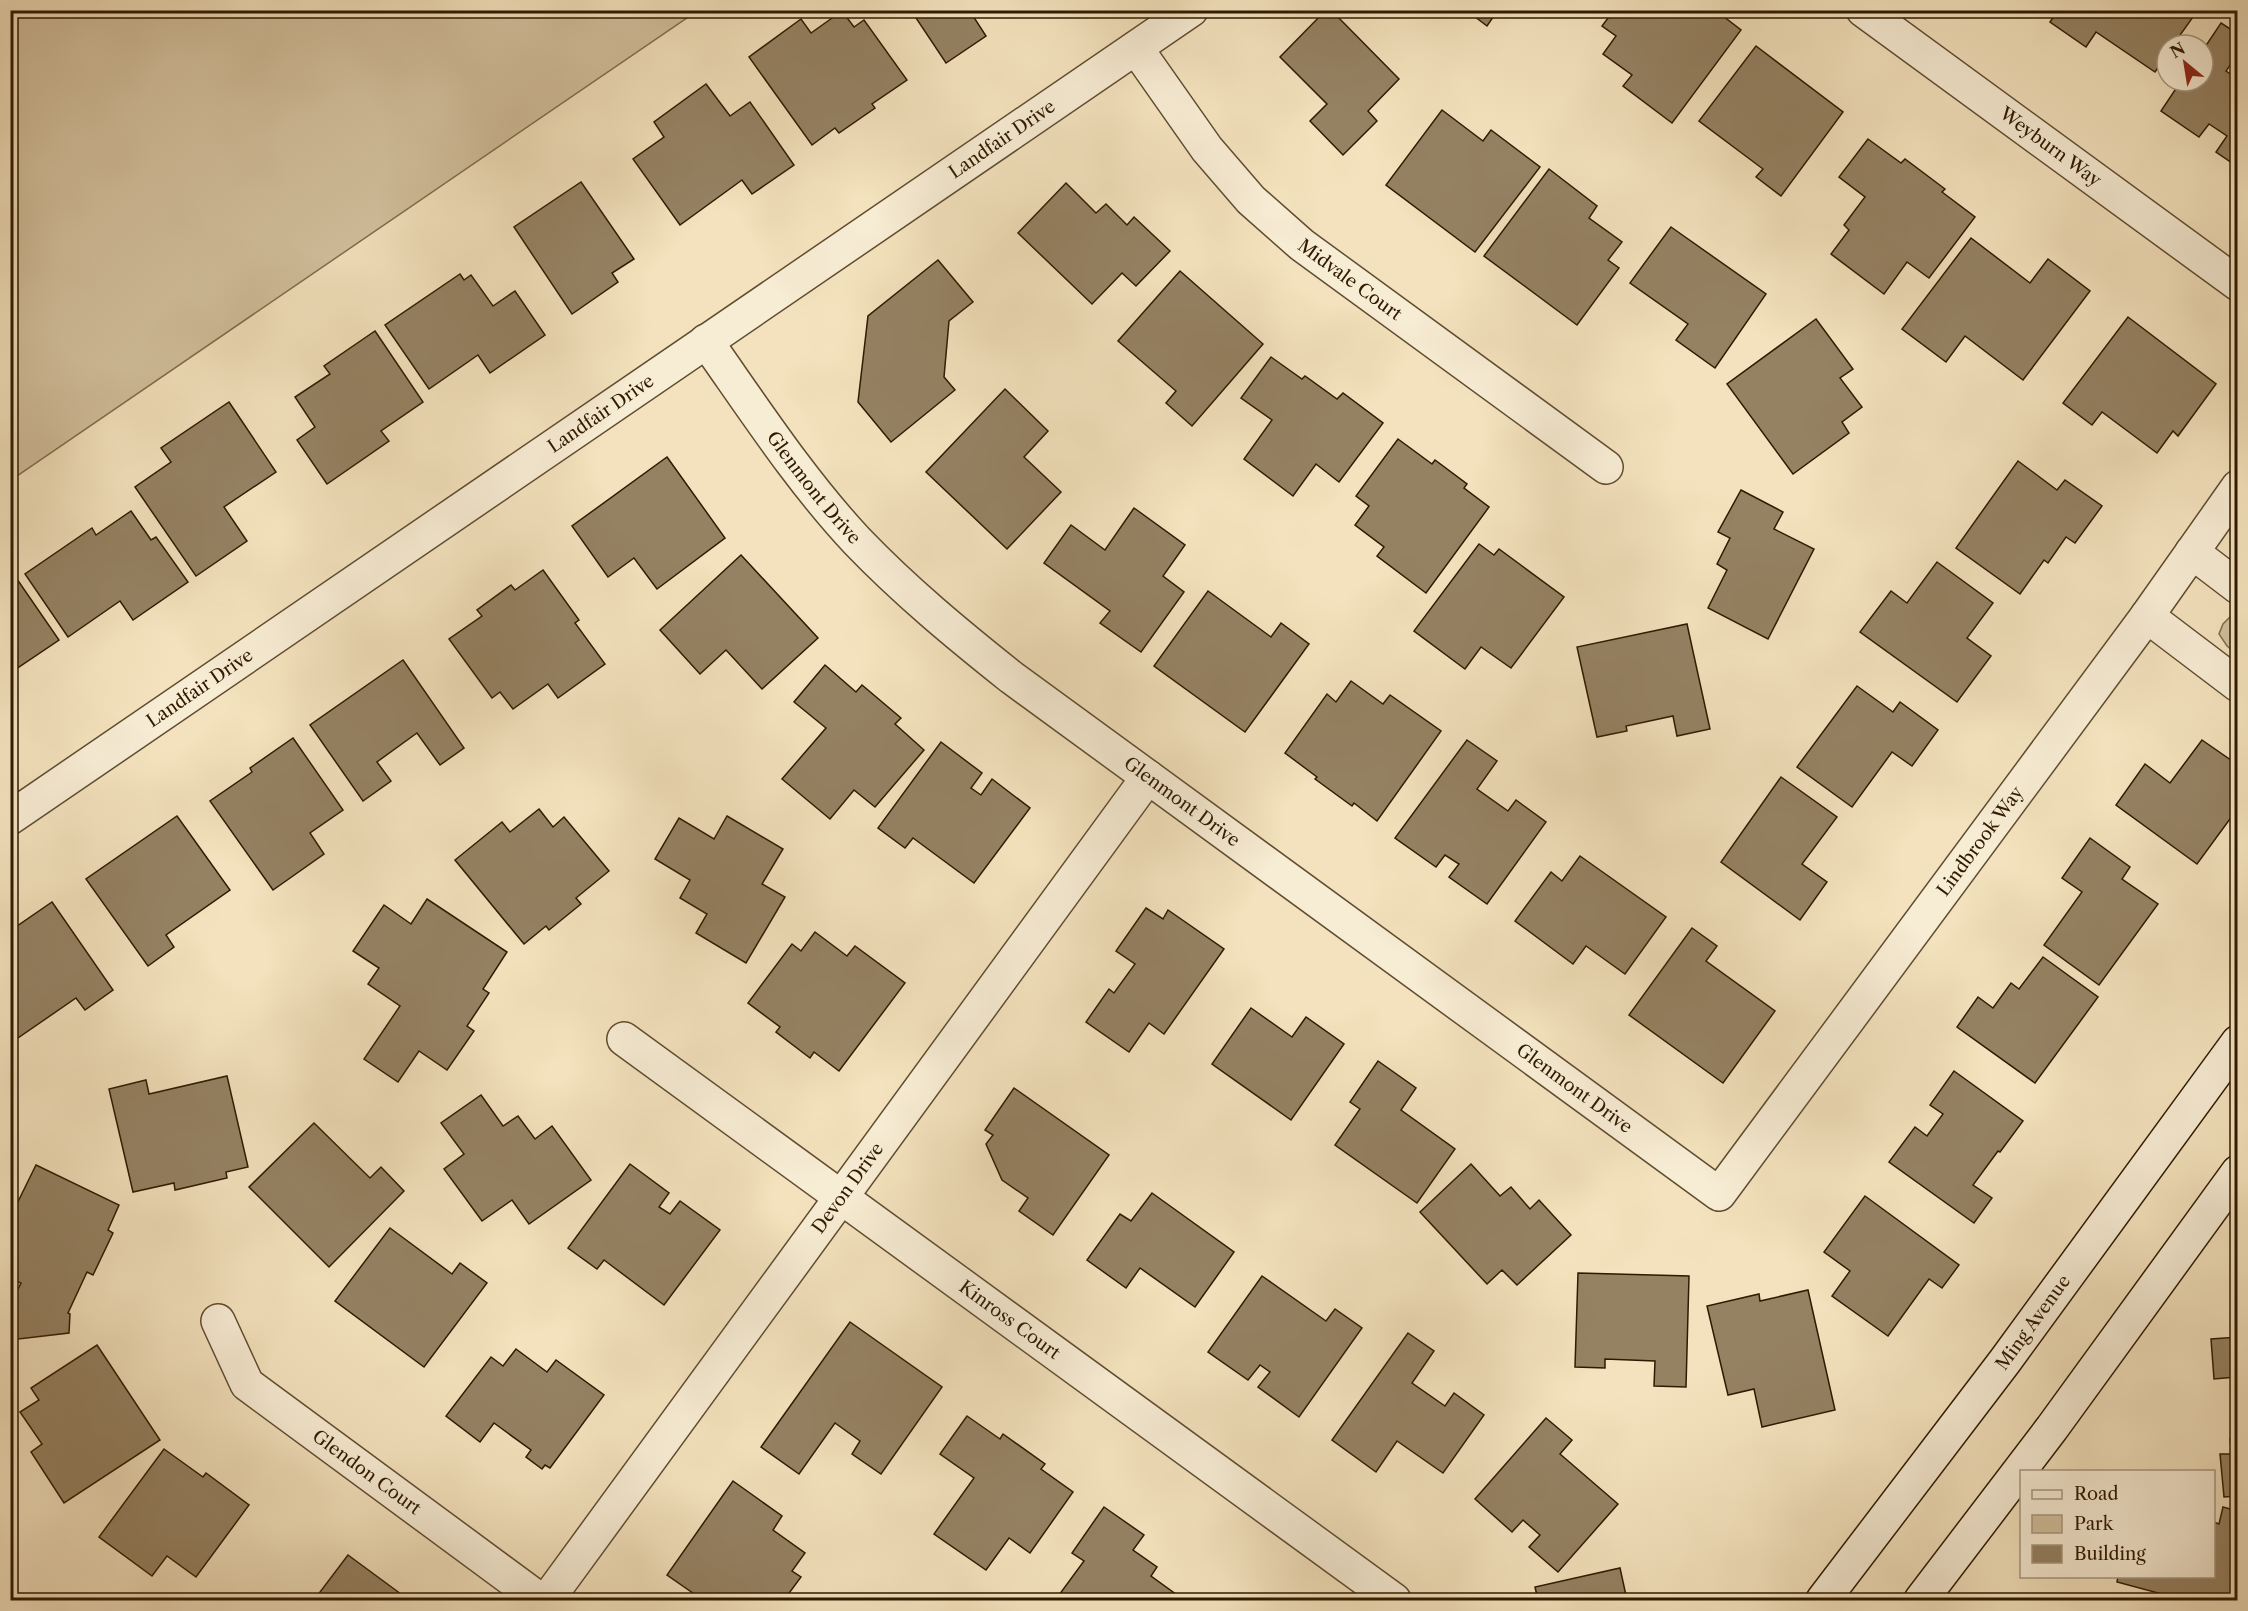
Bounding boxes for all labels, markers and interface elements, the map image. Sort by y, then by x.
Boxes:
north arrow [2155,33,2215,93]
text: N [2166,38,2189,62]
street label: Landfair Drive [945,95,1059,183]
street label: Weyburn Way [1995,102,2106,192]
street label: Midvale Court [1293,235,1407,326]
street label: Landfair Drive [544,370,658,458]
street label: Glenmont Drive [762,427,865,549]
street label: Landfair Drive [143,644,257,732]
street label: Glenmont Drive [1120,752,1244,851]
street label: Lindbrook Way [1932,781,2029,901]
street label: Glenmont Drive [1512,1039,1637,1138]
street label: Devon Drive [807,1138,888,1238]
street label: Ming Avenue [1991,1271,2075,1375]
street label: Kinross Court [955,1276,1065,1364]
street label: Glendon Court [308,1425,426,1520]
legend [2020,1470,2215,1578]
text: Road [2074,1483,2119,1505]
text: Park [2074,1513,2115,1535]
text: Building [2074,1543,2146,1565]

